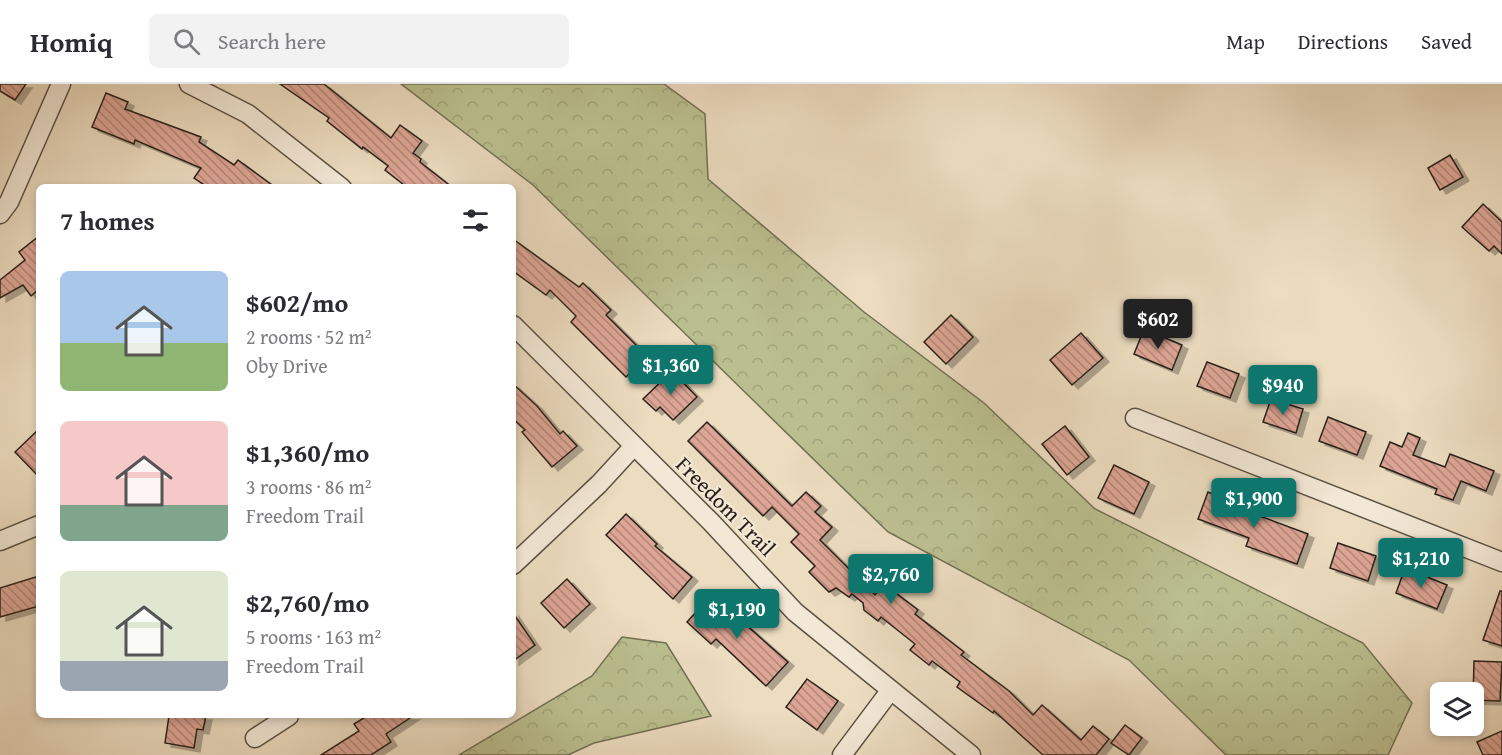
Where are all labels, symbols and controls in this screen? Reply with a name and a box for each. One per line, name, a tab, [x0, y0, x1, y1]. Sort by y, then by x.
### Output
search box	[149, 14, 569, 68]
text: Homiq	[30, 21, 113, 62]
icon: search	[170, 25, 203, 58]
text: Search here	[218, 25, 326, 57]
text: Map	[1226, 26, 1265, 57]
text: Directions	[1298, 26, 1388, 57]
text: Saved	[1421, 26, 1472, 57]
text: 7 homes	[60, 201, 155, 240]
icon: filters	[459, 204, 492, 237]
text: $602/mo	[246, 283, 348, 322]
icon: home	[108, 295, 180, 367]
pin: $602	[1122, 299, 1194, 350]
text: $602	[1137, 304, 1179, 333]
text: 2 rooms · 52 m²	[246, 322, 372, 351]
pin: $1,360	[622, 345, 720, 396]
text: $1,360	[642, 350, 700, 379]
text: Oby Drive	[246, 351, 328, 380]
pin: $940	[1247, 365, 1319, 416]
text: $940	[1262, 370, 1304, 399]
text: $1,360/mo	[246, 433, 369, 472]
icon: home	[108, 445, 180, 517]
street label: Freedom Trail	[669, 449, 783, 563]
text: 3 rooms · 86 m²	[246, 472, 372, 501]
pin: $1,900	[1205, 478, 1303, 529]
text: $1,900	[1225, 483, 1283, 512]
text: Freedom Trail	[246, 501, 364, 530]
pin: $1,210	[1372, 538, 1470, 589]
text: $1,210	[1392, 543, 1450, 572]
pin: $2,760	[842, 554, 940, 605]
text: $2,760	[862, 559, 920, 588]
text: $2,760/mo	[246, 583, 369, 622]
pin: $1,190	[688, 589, 786, 640]
text: $1,190	[708, 594, 766, 623]
icon: home	[108, 595, 180, 667]
text: 5 rooms · 163 m²	[246, 622, 381, 651]
text: Freedom Trail	[246, 651, 364, 680]
map controls	[1430, 682, 1484, 736]
button: layers	[1430, 682, 1484, 736]

